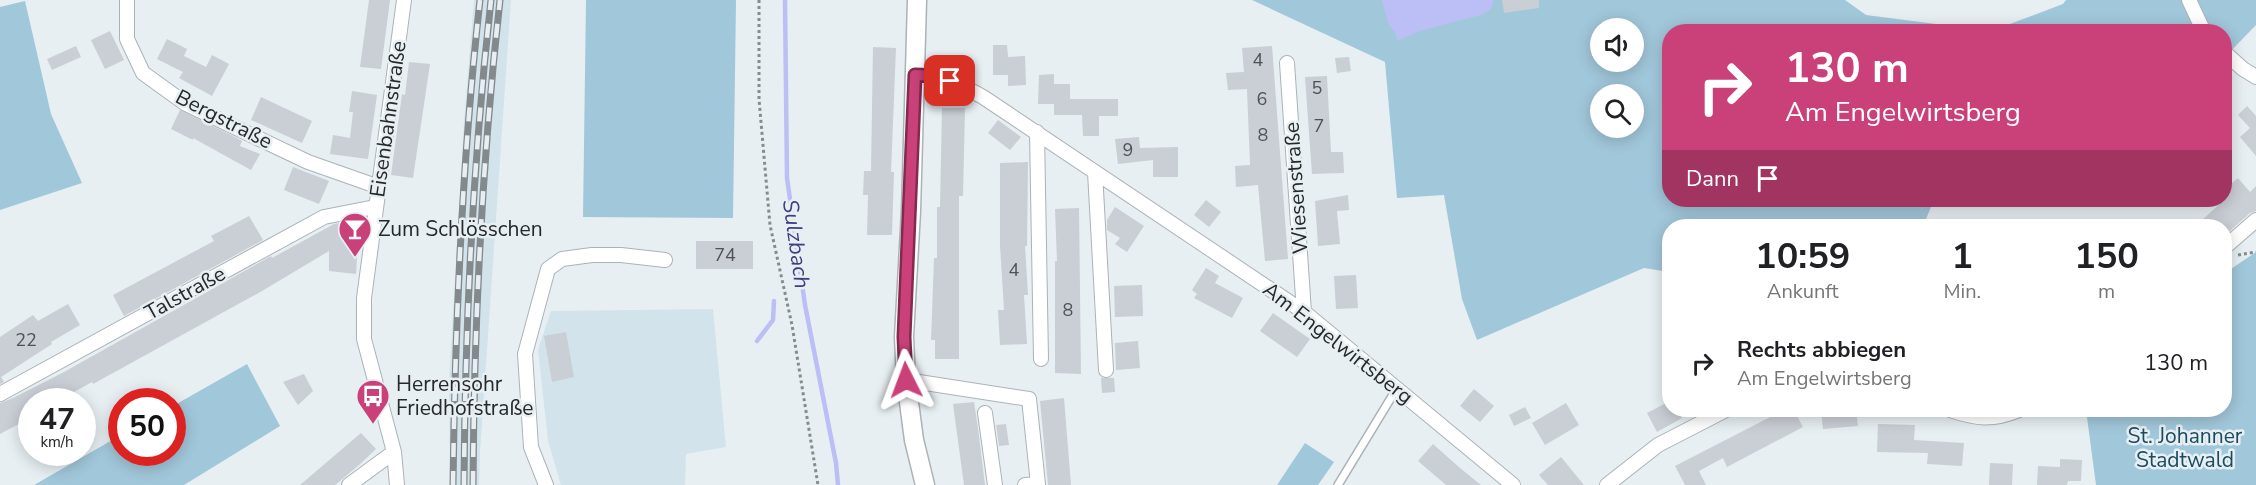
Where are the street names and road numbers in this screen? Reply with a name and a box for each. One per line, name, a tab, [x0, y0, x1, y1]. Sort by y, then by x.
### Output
street label: Eisenbahnstraße	[363, 39, 413, 199]
street label: Bergstraße	[171, 83, 277, 155]
street label: Wiesenstraße	[1277, 121, 1315, 255]
street label: Talstraße	[140, 259, 230, 327]
street label: Am Engelwirtsberg	[1257, 275, 1419, 411]

